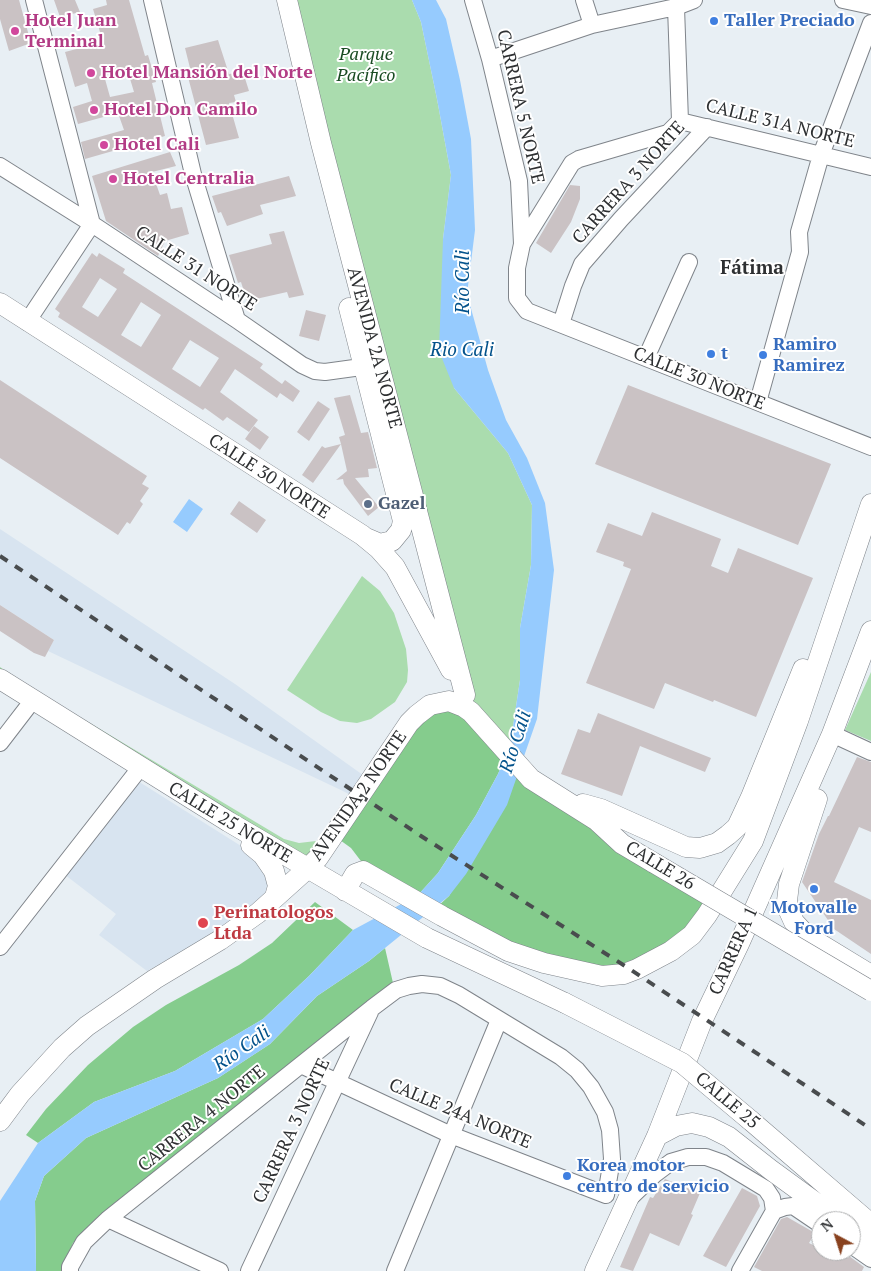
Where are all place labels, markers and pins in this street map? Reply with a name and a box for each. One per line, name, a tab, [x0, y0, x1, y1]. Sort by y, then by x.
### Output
place label: Hotel Juan Terminal	[25, 10, 116, 52]
place label: Taller Preciado	[724, 10, 855, 32]
marker: Taller Preciado	[708, 15, 720, 27]
marker: Hotel Juan Terminal	[9, 25, 21, 37]
place label: Hotel Mansión del Norte	[101, 62, 313, 84]
marker: Hotel Mansión del Norte	[85, 67, 97, 79]
place label: Hotel Don Camilo	[104, 99, 258, 121]
marker: Hotel Don Camilo	[88, 104, 100, 116]
place label: Hotel Cali	[114, 134, 200, 156]
marker: Hotel Cali	[98, 139, 110, 151]
place label: Hotel Centralia	[123, 168, 255, 190]
marker: Hotel Centralia	[107, 173, 119, 185]
place label: Ramiro Ramirez	[773, 334, 845, 376]
place label: t	[721, 343, 728, 365]
marker: t	[705, 348, 717, 360]
marker: Ramiro Ramirez	[757, 349, 769, 361]
place label: Gazel	[378, 493, 425, 515]
marker: Gazel	[362, 498, 374, 510]
marker: Motovalle Ford	[808, 883, 820, 895]
place label: Motovalle Ford	[771, 897, 857, 940]
place label: Perinatologos Ltda	[214, 902, 334, 944]
marker: Perinatologos Ltda	[196, 916, 210, 930]
place label: Korea motor centro de servicio	[577, 1155, 729, 1198]
marker: Korea motor centro de servicio	[561, 1170, 573, 1182]

